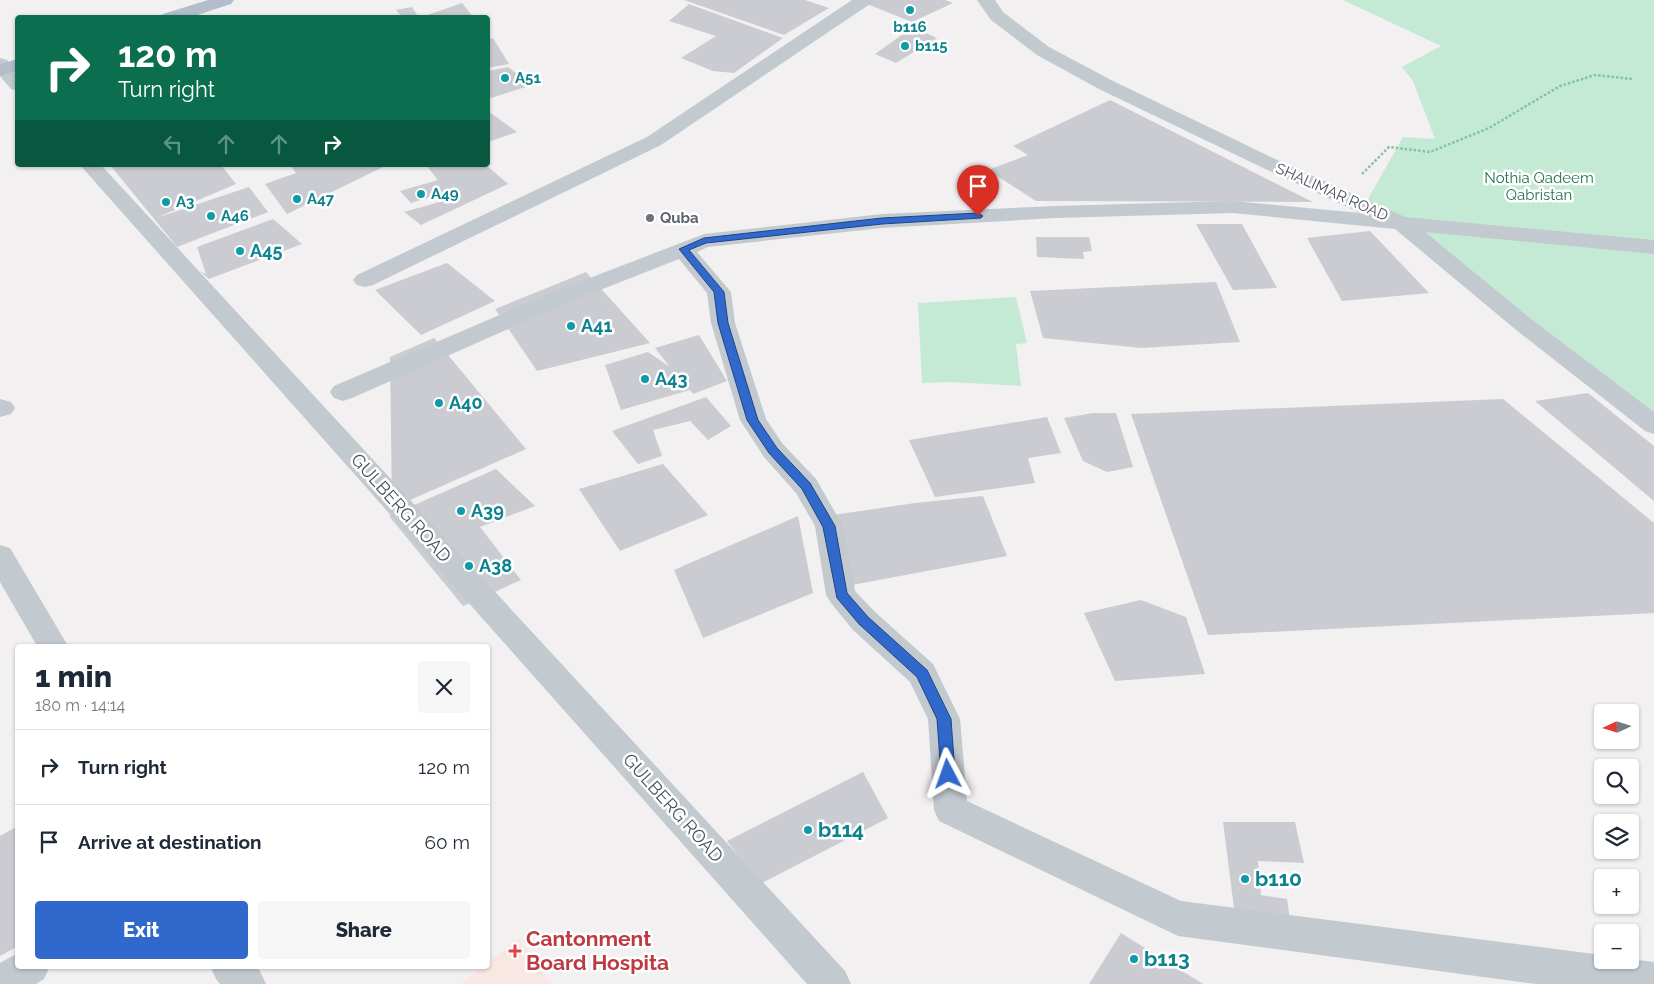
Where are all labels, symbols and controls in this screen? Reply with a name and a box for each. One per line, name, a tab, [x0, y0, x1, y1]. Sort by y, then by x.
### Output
marker: b116	[904, 4, 916, 16]
place label: b116	[893, 18, 927, 36]
text: 120 m	[118, 34, 218, 75]
icon: right	[35, 35, 100, 100]
place label: b115	[915, 37, 948, 55]
marker: b115	[899, 40, 911, 52]
place label: A51	[515, 69, 541, 87]
marker: A51	[499, 72, 511, 84]
text: Turn right	[118, 76, 215, 102]
icon: left	[159, 130, 187, 158]
icon: ahead	[212, 130, 240, 158]
icon: ahead	[265, 130, 293, 158]
icon: right	[318, 130, 346, 158]
street label: SHALIMAR ROAD	[1273, 159, 1391, 225]
pin	[957, 165, 999, 216]
park label: Nothia Qadeem Qabristan	[1484, 169, 1594, 204]
icon: arrive	[964, 172, 992, 200]
place label: A49	[431, 185, 459, 203]
marker: A49	[415, 188, 427, 200]
place label: A47	[307, 190, 335, 208]
place label: A3	[176, 193, 194, 211]
marker: A47	[291, 193, 303, 205]
marker: A3	[160, 196, 172, 208]
place label: A46	[221, 207, 249, 225]
place label: Quba	[660, 209, 699, 227]
marker: A46	[205, 210, 217, 222]
marker: Quba	[644, 212, 656, 224]
place label: A45	[250, 240, 283, 261]
marker: A45	[234, 245, 246, 257]
place label: A41	[581, 315, 613, 336]
marker: A41	[565, 320, 577, 332]
place label: A43	[655, 368, 688, 389]
marker: A43	[639, 373, 651, 385]
place label: A40	[449, 392, 483, 413]
marker: A40	[433, 397, 445, 409]
street label: GULBERG ROAD	[347, 449, 456, 566]
place label: A39	[471, 500, 504, 521]
marker: A39	[455, 505, 467, 517]
place label: A38	[479, 555, 512, 576]
marker: A38	[463, 560, 475, 572]
text: 1 min	[35, 659, 112, 694]
button: close	[418, 661, 470, 713]
text: 180 m · 14:14	[35, 696, 125, 715]
north arrow	[1594, 704, 1639, 749]
map controls	[1594, 704, 1639, 969]
position arrow	[921, 747, 973, 799]
street label: GULBERG ROAD	[619, 749, 728, 866]
icon: right	[35, 753, 63, 781]
text: Turn right	[78, 756, 167, 778]
text: 120 m	[418, 756, 470, 778]
button: search	[1594, 759, 1639, 804]
button: layers	[1594, 814, 1639, 859]
place label: b114	[818, 817, 864, 842]
marker: b114	[802, 824, 814, 836]
icon: arrive	[35, 828, 63, 856]
text: Arrive at destination	[78, 831, 262, 853]
text: 60 m	[425, 831, 470, 853]
place label: b110	[1255, 866, 1302, 891]
button: +	[1594, 869, 1639, 914]
marker: b110	[1239, 873, 1251, 885]
button: Exit	[35, 901, 248, 959]
button: Share	[258, 901, 470, 959]
button: −	[1594, 924, 1639, 969]
place label: Cantonment Board Hospita	[526, 926, 669, 975]
marker: Cantonment Board Hospita	[508, 944, 522, 958]
place label: b113	[1144, 946, 1190, 971]
marker: b113	[1128, 953, 1140, 965]

